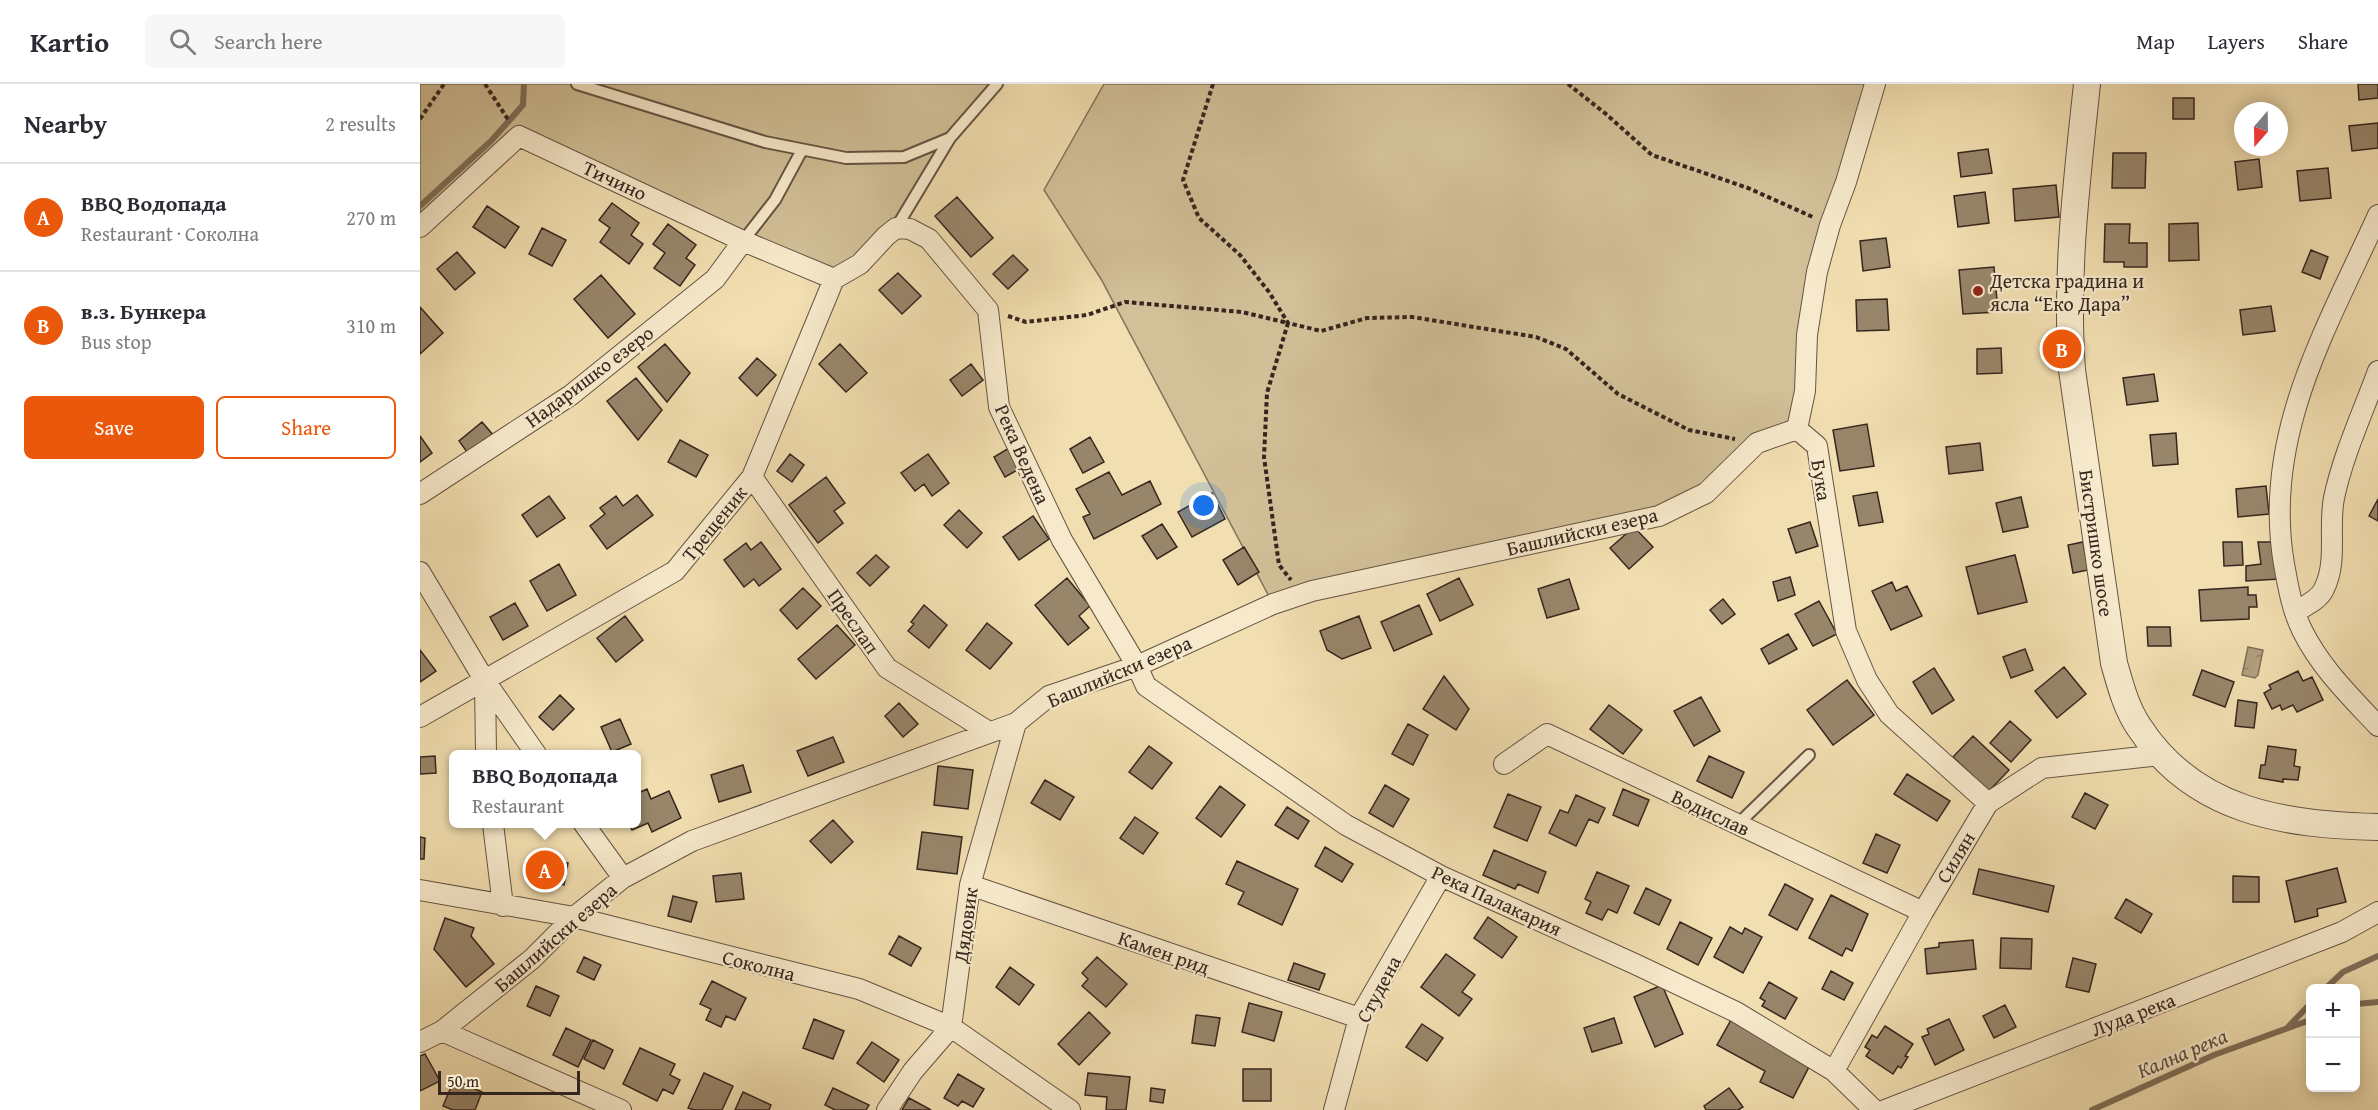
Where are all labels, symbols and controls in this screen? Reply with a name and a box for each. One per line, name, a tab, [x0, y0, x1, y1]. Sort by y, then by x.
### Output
search box	[145, 14, 565, 68]
text: Kartio	[30, 21, 109, 62]
icon: search	[166, 25, 199, 58]
text: Search here	[214, 25, 323, 57]
text: Map	[2136, 26, 2175, 57]
text: Layers	[2208, 26, 2265, 57]
text: Share	[2298, 26, 2348, 57]
north arrow	[2234, 102, 2288, 156]
text: Nearby	[24, 104, 107, 143]
text: 2 results	[325, 109, 396, 138]
street label: Тичино	[578, 153, 652, 207]
text: BBQ Водопада	[81, 187, 226, 219]
text: A	[37, 203, 50, 232]
text: 270 m	[346, 203, 396, 232]
text: Restaurant · Соколна	[81, 219, 259, 248]
place label: Детска градина и ясла “Еко Дара”	[1989, 266, 2144, 318]
marker: Детска градина и ясла “Еко Дара”	[1971, 284, 1985, 298]
text: в.з. Бункера	[81, 295, 206, 327]
text: B	[37, 311, 50, 340]
text: 310 m	[346, 311, 396, 340]
street label: Надаришко езеро	[519, 318, 659, 434]
pin: B	[2042, 326, 2082, 372]
text: Bus stop	[81, 327, 152, 356]
button: Save	[24, 396, 204, 459]
button: Share	[216, 396, 396, 459]
street label: Река Ведена	[988, 399, 1058, 509]
street label: Бука	[1804, 457, 1840, 503]
street label: Бистришко шосе	[2072, 468, 2122, 618]
street label: Трещеник	[674, 478, 754, 567]
your location	[1189, 491, 1218, 520]
street label: Башлийски езера	[1504, 499, 1661, 562]
street label: Преслап	[821, 582, 887, 660]
street label: Башлийски езера	[1042, 627, 1196, 714]
popup	[449, 750, 641, 828]
text: BBQ Водопада	[472, 759, 618, 791]
street label: Водислав	[1667, 781, 1755, 843]
text: Restaurant	[472, 791, 564, 820]
street label: Силян	[1928, 825, 1982, 888]
pin: A	[526, 848, 564, 892]
street label: Река Палакария	[1427, 857, 1567, 943]
street label: Башлийски езера	[487, 875, 623, 999]
street label: Дядовик	[945, 885, 985, 966]
street label: Камен рид	[1114, 923, 1214, 981]
street label: Соколна	[720, 942, 799, 988]
street label: Студена	[1348, 950, 1408, 1028]
map controls	[2306, 984, 2360, 1092]
button: +	[2306, 984, 2360, 1038]
street label: Луда река	[2087, 985, 2180, 1043]
water label: Кална река	[2132, 1020, 2232, 1086]
button: −	[2306, 1038, 2360, 1092]
scale bar	[438, 1068, 580, 1096]
text: 50 m	[447, 1069, 479, 1093]

